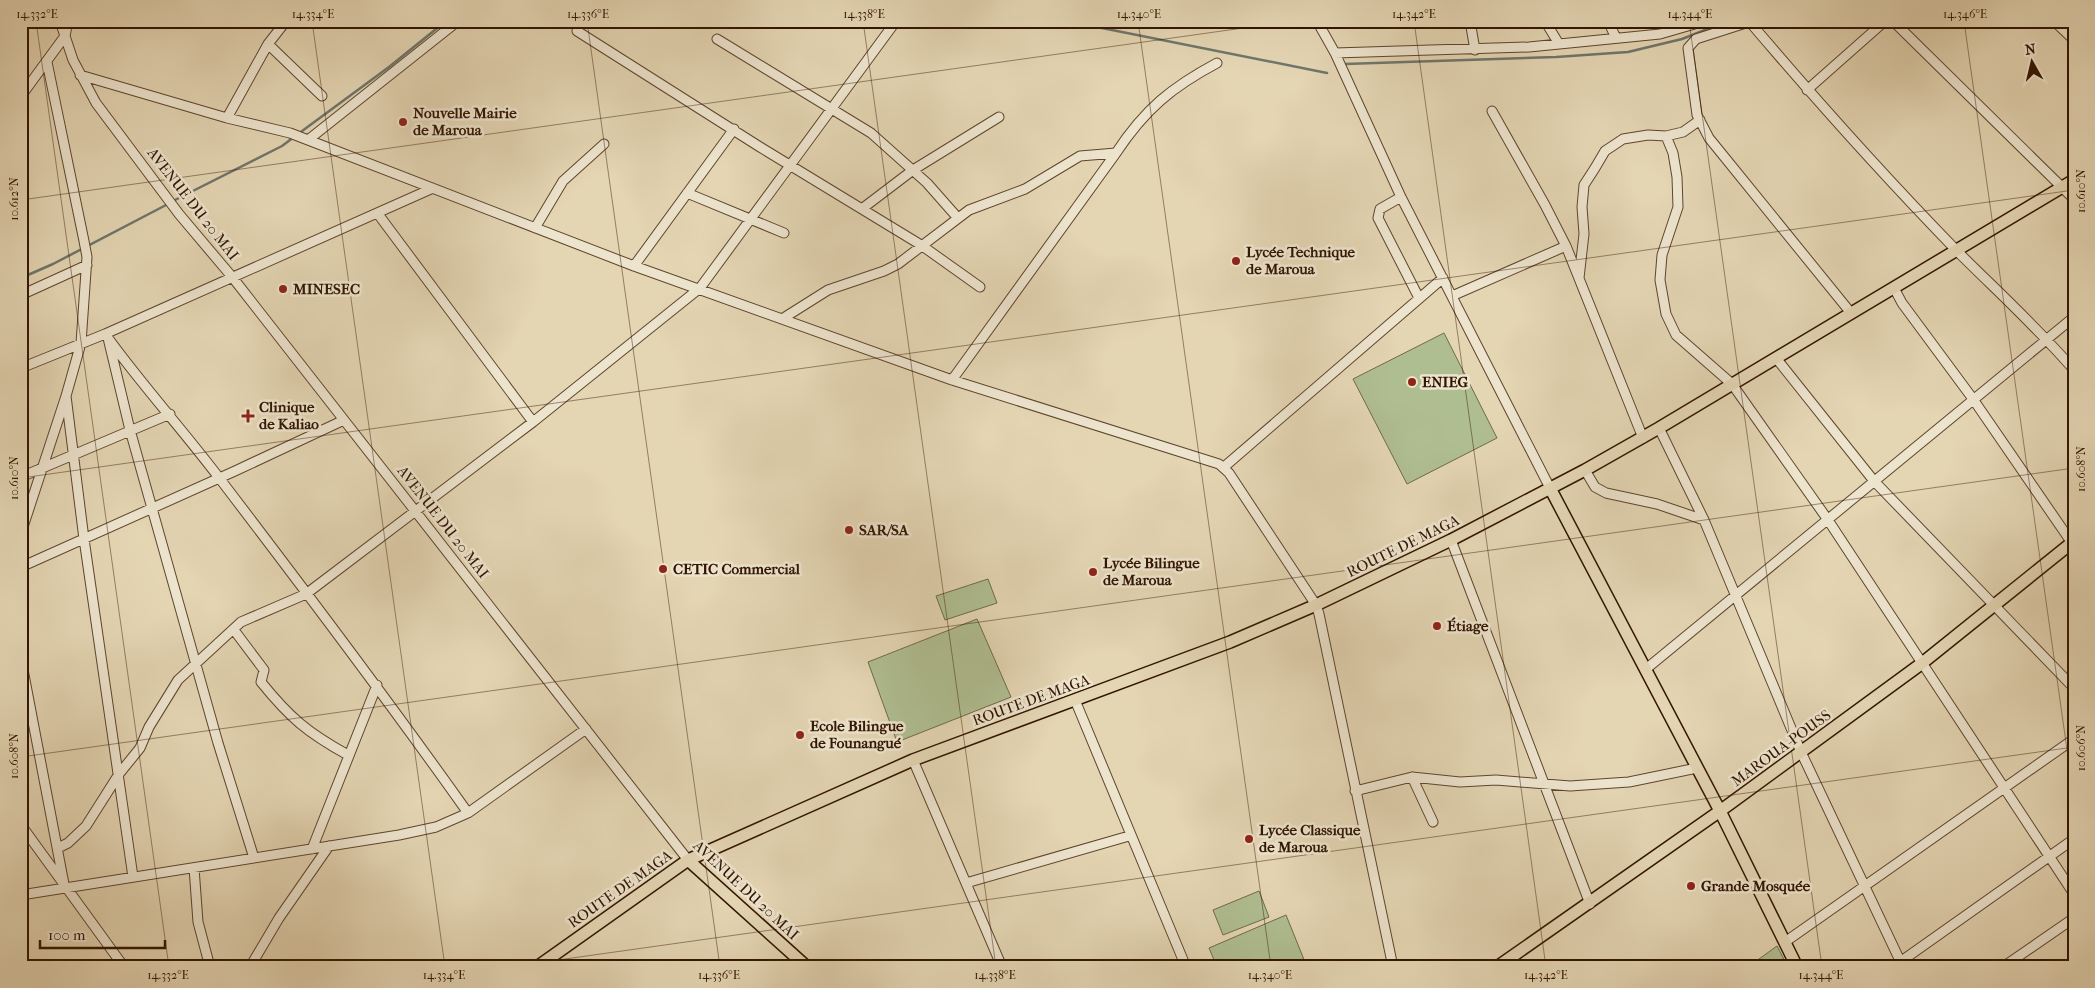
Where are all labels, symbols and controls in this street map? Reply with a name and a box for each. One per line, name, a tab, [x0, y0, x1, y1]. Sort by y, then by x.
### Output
text: 14.332°E	[16, 7, 58, 21]
text: 14.334°E	[292, 7, 334, 21]
text: 14.336°E	[567, 7, 609, 21]
text: 14.338°E	[843, 7, 885, 21]
text: 14.340°E	[1117, 7, 1161, 21]
text: 14.342°E	[1392, 7, 1436, 21]
text: 14.344°E	[1668, 7, 1712, 21]
text: 14.346°E	[1943, 7, 1987, 21]
north arrow	[2008, 38, 2058, 88]
text: N	[2024, 40, 2037, 59]
place label: Nouvelle Mairie de Maroua	[413, 104, 517, 139]
marker: Nouvelle Mairie de Maroua	[397, 116, 409, 128]
street label: AVENUE DU 20 MAI	[143, 143, 243, 264]
text: 10.610°N	[2074, 169, 2088, 213]
text: 10.612°N	[7, 177, 21, 221]
place label: Lycée Technique de Maroua	[1246, 243, 1356, 278]
marker: Lycée Technique de Maroua	[1230, 255, 1242, 267]
place label: MINESEC	[292, 280, 360, 298]
marker: MINESEC	[277, 283, 289, 295]
place label: ENIEG	[1422, 373, 1469, 391]
marker: ENIEG	[1406, 376, 1418, 388]
place label: Clinique de Kaliao	[259, 398, 319, 433]
marker: Clinique de Kaliao	[241, 409, 255, 423]
text: 10.608°N	[2074, 446, 2088, 492]
text: 10.610°N	[7, 456, 21, 500]
street label: AVENUE DU 20 MAI	[393, 461, 493, 582]
street label: ROUTE DE MAGA	[1344, 511, 1463, 581]
place label: SAR/SA	[859, 521, 910, 539]
marker: SAR/SA	[843, 524, 855, 536]
place label: Lycée Bilingue de Maroua	[1103, 554, 1200, 589]
place label: CETIC Commercial	[673, 560, 801, 578]
marker: CETIC Commercial	[657, 563, 669, 575]
marker: Lycée Bilingue de Maroua	[1087, 566, 1099, 578]
place label: Étiage	[1447, 617, 1489, 635]
marker: Étiage	[1431, 620, 1443, 632]
street label: ROUTE DE MAGA	[970, 670, 1092, 730]
street label: MAROUA-POUSS	[1728, 706, 1835, 790]
place label: Ecole Bilingue de Founangué	[810, 717, 904, 752]
text: 10.606°N	[2074, 725, 2088, 771]
marker: Ecole Bilingue de Founangué	[794, 729, 806, 741]
text: 10.608°N	[7, 733, 21, 779]
place label: Lycée Classique de Maroua	[1259, 821, 1361, 856]
marker: Lycée Classique de Maroua	[1243, 833, 1255, 845]
street label: AVENUE DU 20 MAI	[689, 836, 803, 944]
street label: ROUTE DE MAGA	[564, 846, 676, 932]
place label: Grande Mosquée	[1701, 877, 1811, 895]
marker: Grande Mosquée	[1685, 880, 1697, 892]
scale bar	[40, 918, 165, 950]
text: 100 m	[48, 926, 86, 944]
text: 14.332°E	[147, 968, 189, 982]
text: 14.334°E	[423, 968, 465, 982]
text: 14.336°E	[698, 968, 740, 982]
text: 14.338°E	[974, 968, 1016, 982]
text: 14.340°E	[1248, 968, 1292, 982]
text: 14.342°E	[1524, 968, 1568, 982]
text: 14.344°E	[1799, 968, 1843, 982]

